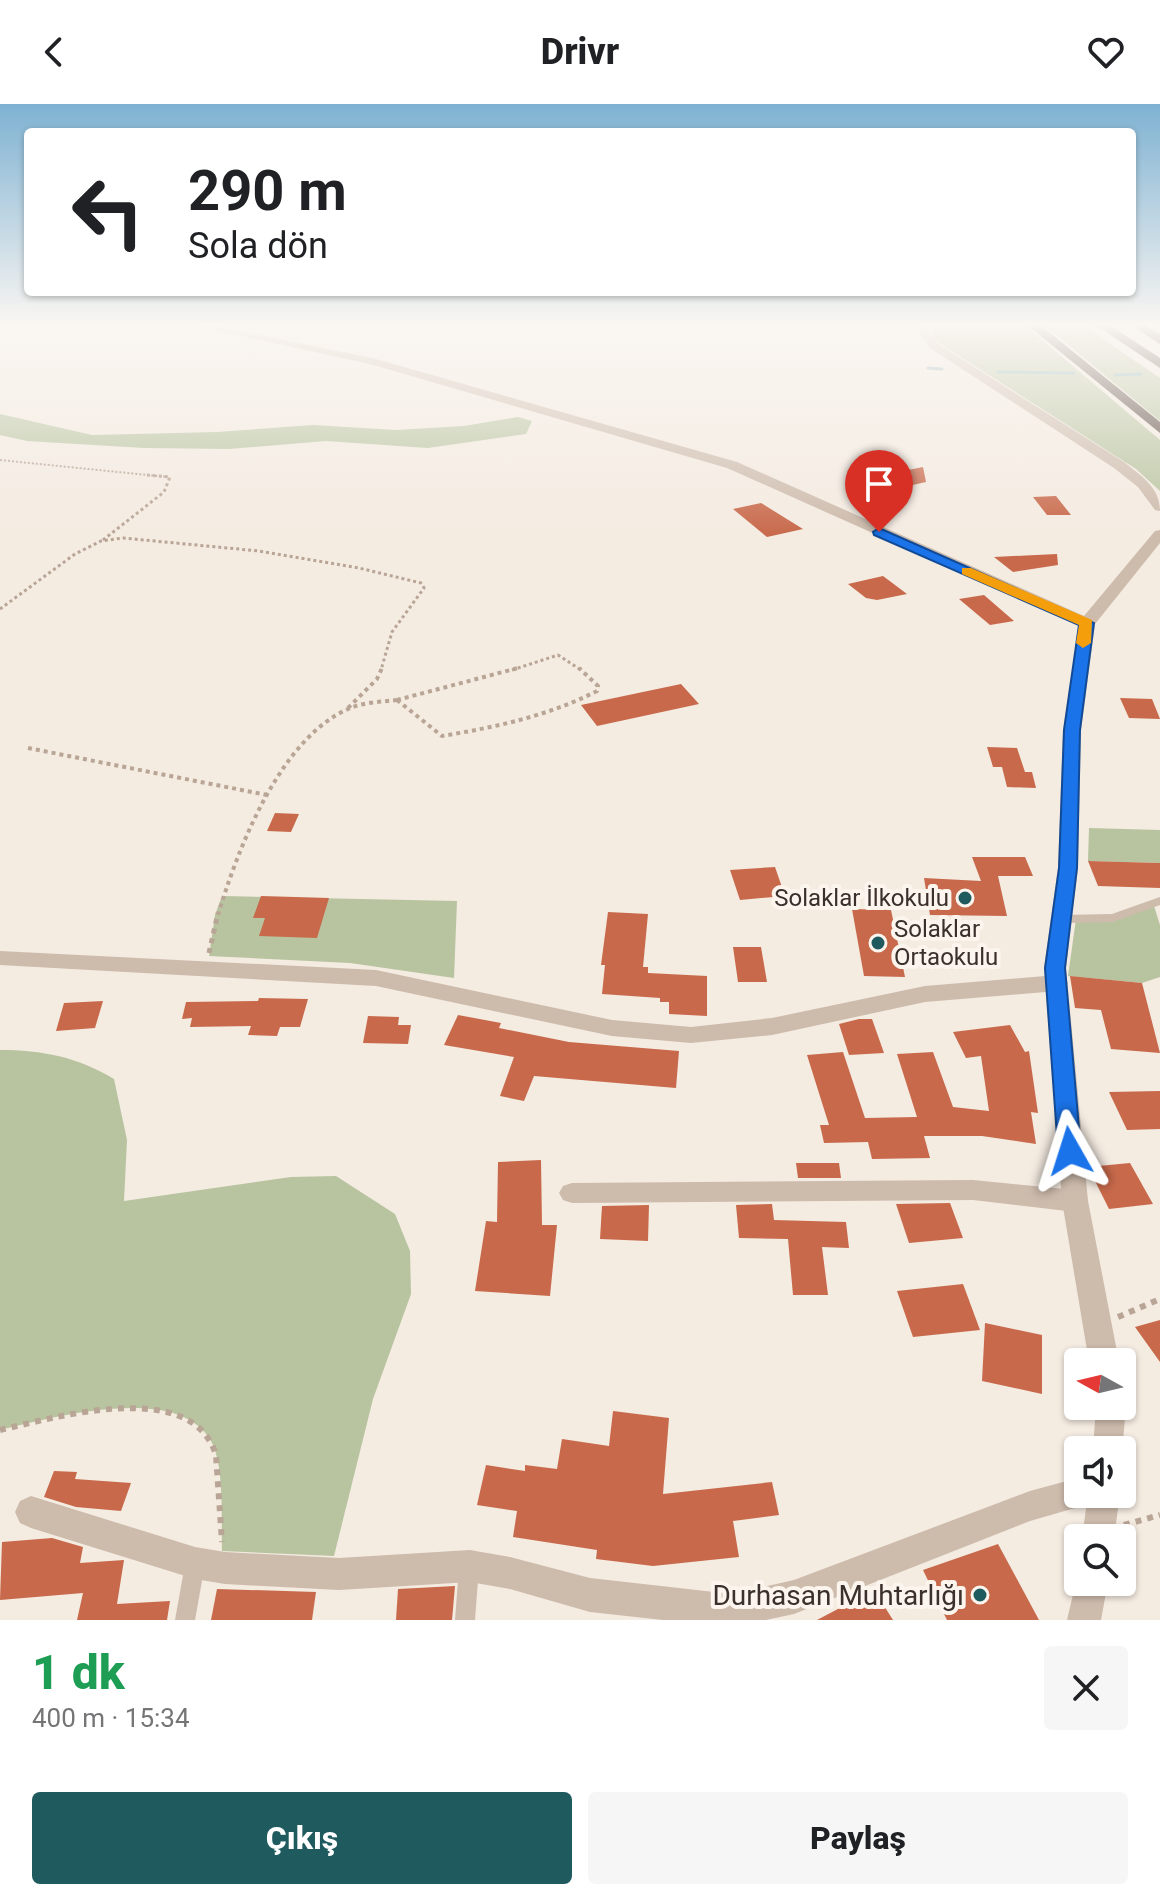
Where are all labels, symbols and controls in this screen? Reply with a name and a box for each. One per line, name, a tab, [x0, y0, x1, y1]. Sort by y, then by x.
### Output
icon: back	[32, 30, 76, 74]
icon: heart	[1084, 30, 1128, 74]
text: Drivr	[541, 31, 619, 73]
text: 290 m	[188, 158, 347, 224]
icon: left	[56, 160, 160, 264]
text: Sola dön	[188, 225, 328, 267]
pin	[845, 450, 913, 532]
icon: arrive	[857, 462, 901, 506]
place label: Solaklar İlkokulu	[774, 884, 949, 912]
marker: Solaklar İlkokulu	[956, 889, 974, 907]
place label: Solaklar Ortaokulu	[894, 915, 998, 971]
marker: Solaklar Ortaokulu	[869, 934, 887, 952]
position arrow	[1028, 1109, 1112, 1193]
north arrow	[1064, 1348, 1136, 1420]
map controls	[1064, 1348, 1136, 1596]
button: sound	[1064, 1436, 1136, 1508]
button: search	[1064, 1524, 1136, 1596]
place label: Durhasan Muhtarlığı	[712, 1579, 964, 1612]
marker: Durhasan Muhtarlığı	[971, 1586, 989, 1604]
text: 1 dk	[32, 1644, 125, 1701]
button: close	[1044, 1646, 1128, 1730]
text: 400 m · 15:34	[32, 1703, 190, 1733]
button: Çıkış	[32, 1792, 572, 1884]
button: Paylaş	[588, 1792, 1128, 1884]

